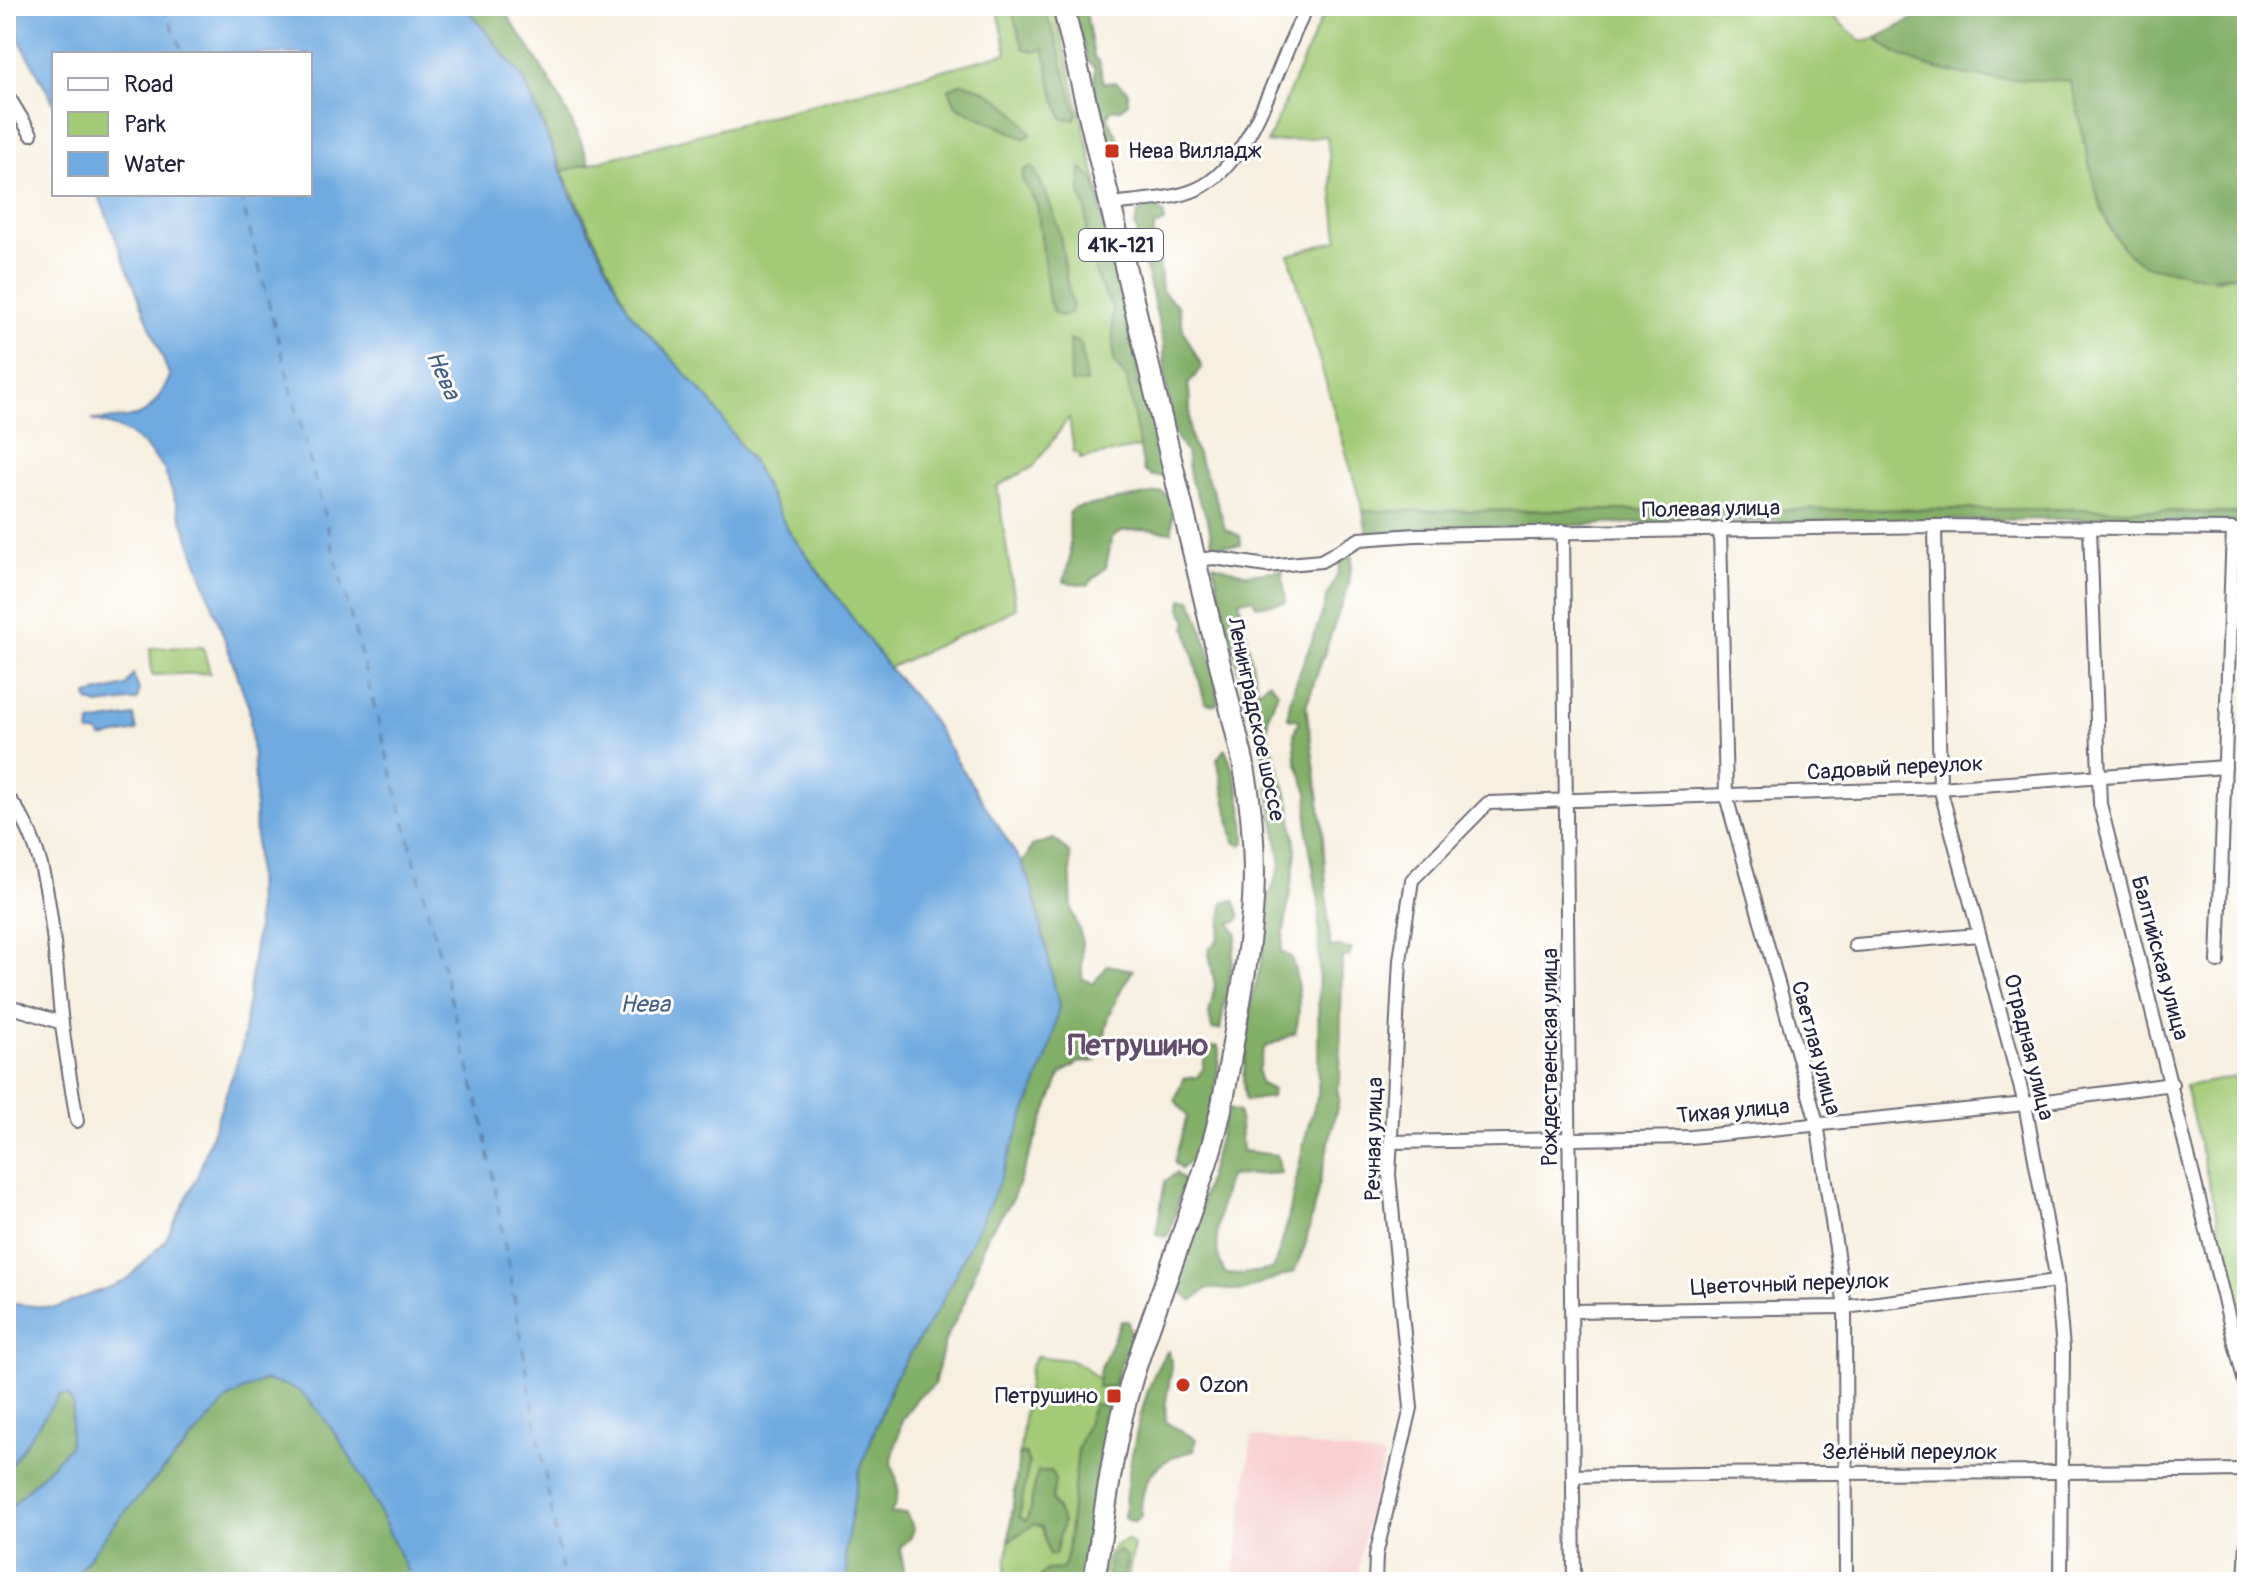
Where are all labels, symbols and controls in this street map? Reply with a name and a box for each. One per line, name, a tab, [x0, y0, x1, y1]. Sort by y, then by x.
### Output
legend	[52, 52, 312, 196]
text: Road	[124, 70, 174, 99]
text: Park	[124, 110, 166, 139]
place label: Нева Вилладж	[1128, 137, 1262, 165]
marker: Нева Вилладж	[1103, 142, 1121, 160]
text: Water	[124, 150, 185, 179]
road number: 41К-121	[1079, 229, 1163, 261]
water label: Нева	[420, 346, 467, 405]
street label: Полевая улица	[1642, 494, 1780, 524]
street label: Ленинградское шоссе	[1221, 614, 1291, 824]
street label: Садовый переулок	[1806, 749, 1984, 787]
street label: Балтийская улица	[2125, 873, 2195, 1043]
street label: Рождественская улица	[1536, 948, 1564, 1166]
street label: Отрадная улица	[1997, 971, 2061, 1123]
street label: Светлая улица	[1785, 978, 1847, 1118]
water label: Нева	[620, 990, 672, 1019]
district label: Петрушино	[1068, 1027, 1208, 1064]
street label: Речная улица	[1359, 1077, 1389, 1201]
street label: Тихая улица	[1675, 1092, 1791, 1130]
street label: Цветочный переулок	[1690, 1267, 1890, 1301]
place label: Ozon	[1199, 1371, 1248, 1399]
marker: Ozon	[1174, 1376, 1192, 1394]
place label: Петрушино	[995, 1382, 1098, 1410]
marker: Петрушино	[1105, 1387, 1123, 1405]
street label: Зелёный переулок	[1822, 1438, 1998, 1466]

